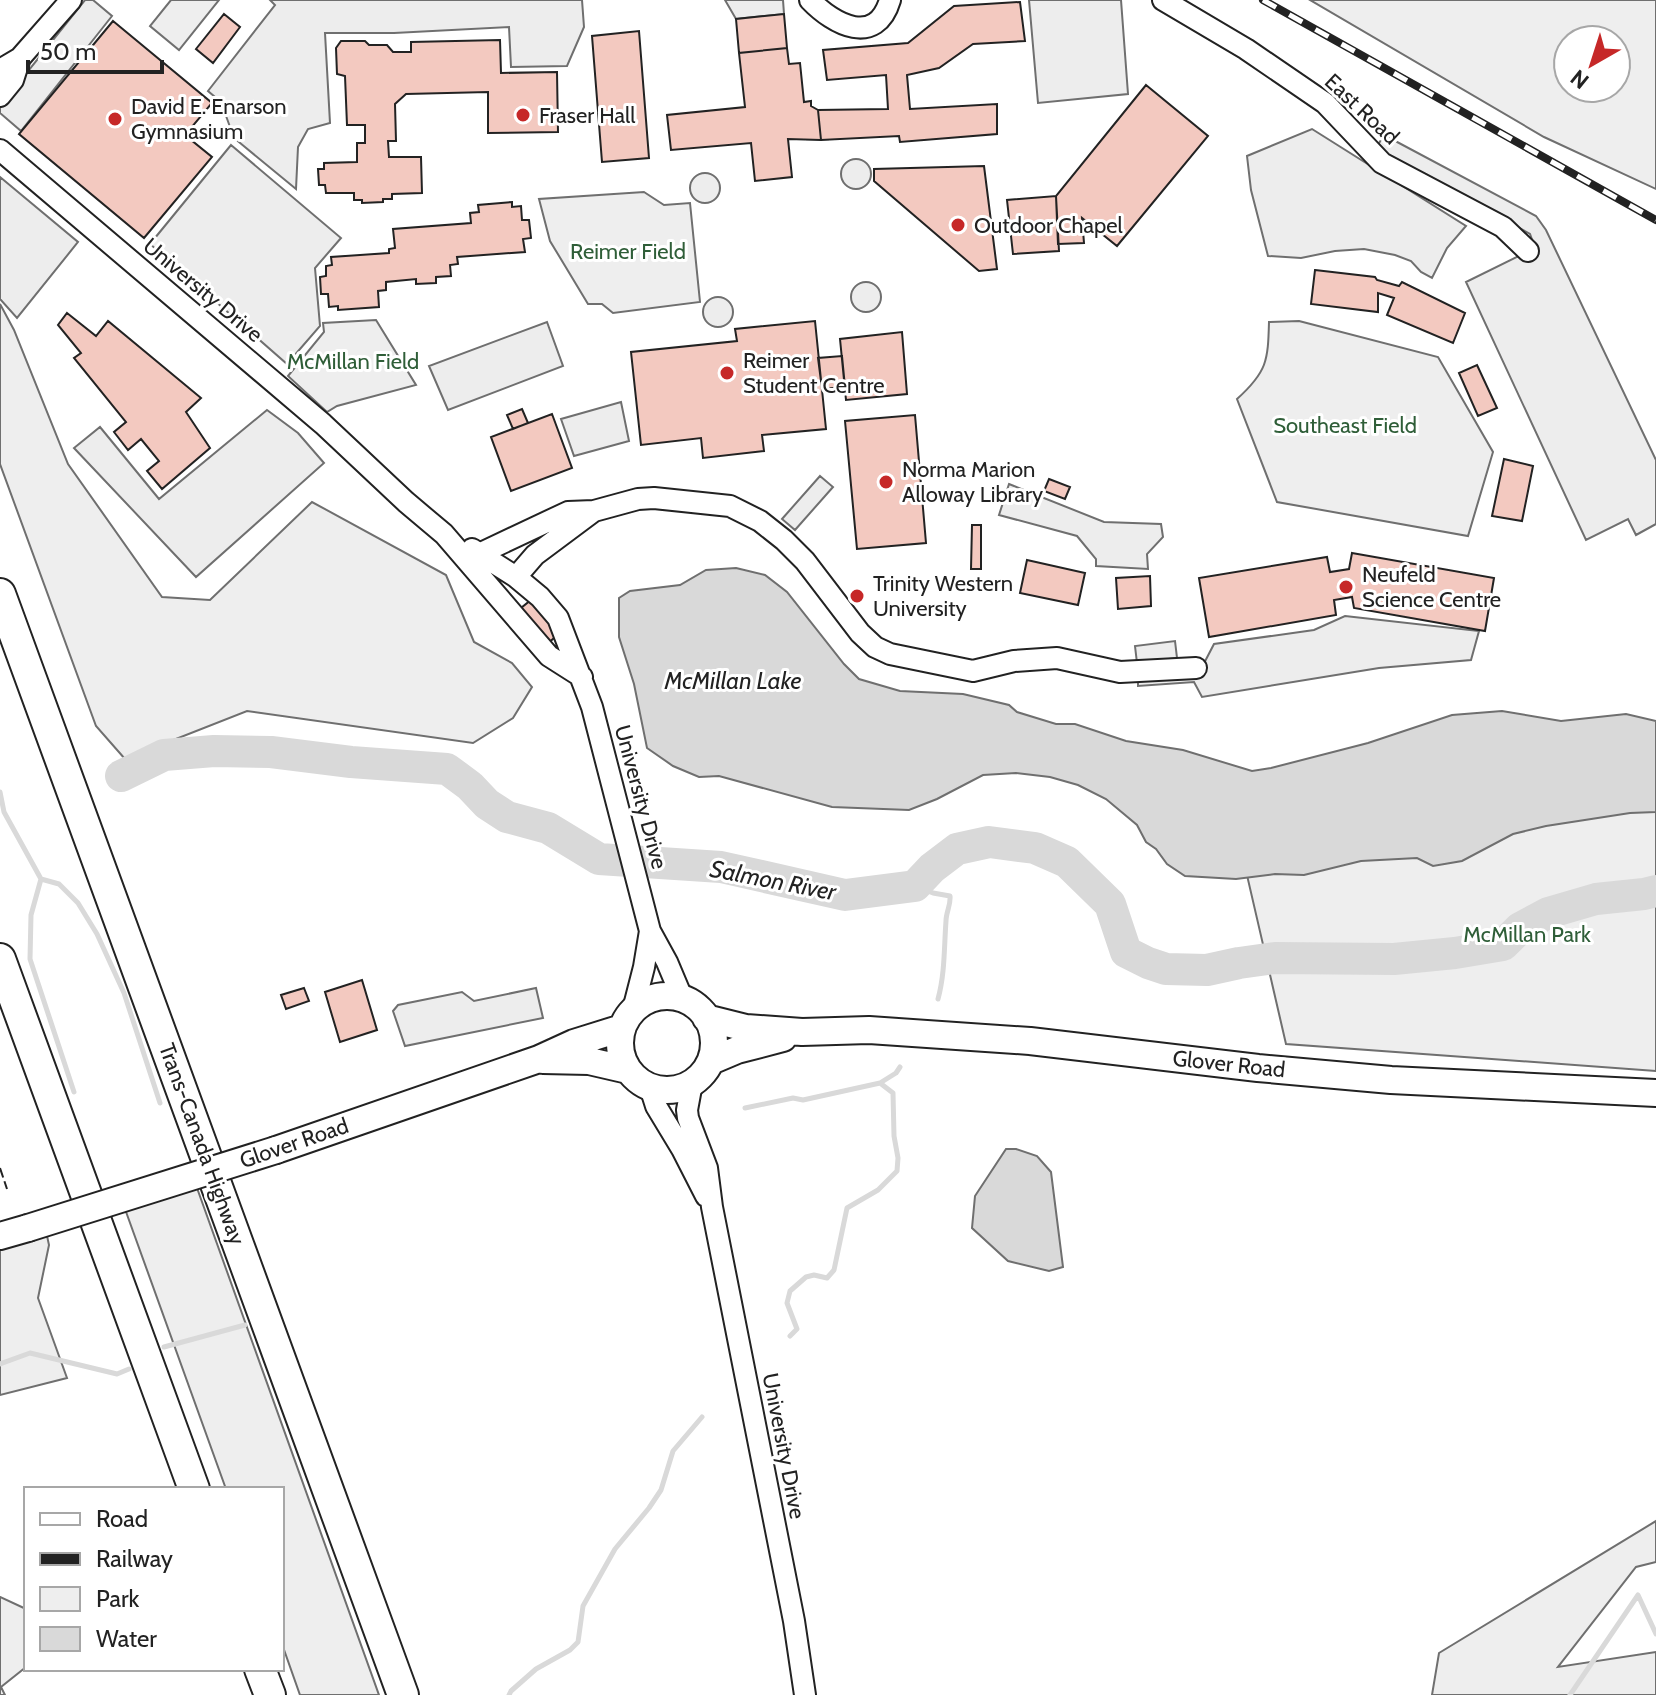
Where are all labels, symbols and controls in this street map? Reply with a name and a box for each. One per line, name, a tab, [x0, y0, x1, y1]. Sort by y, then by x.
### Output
scale bar	[28, 24, 162, 74]
north arrow	[1552, 24, 1632, 104]
text: 50 m	[40, 37, 96, 66]
text: N	[1565, 64, 1594, 95]
street label: East Road	[1319, 68, 1405, 150]
place label: David E. Enarson Gymnasium	[131, 93, 287, 145]
place label: Fraser Hall	[539, 102, 636, 129]
marker: Fraser Hall	[514, 106, 532, 124]
marker: David E. Enarson Gymnasium	[106, 110, 124, 128]
place label: Outdoor Chapel	[974, 212, 1124, 239]
marker: Outdoor Chapel	[949, 216, 967, 234]
street label: University Drive	[138, 232, 268, 348]
park label: Reimer Field	[570, 238, 686, 265]
place label: Reimer Student Centre	[743, 347, 884, 399]
park label: McMillan Field	[287, 348, 419, 375]
marker: Reimer Student Centre	[718, 364, 736, 382]
park label: Southeast Field	[1273, 412, 1417, 439]
place label: Norma Marion Alloway Library	[902, 456, 1043, 508]
marker: Norma Marion Alloway Library	[877, 473, 895, 491]
place label: Neufeld Science Centre	[1362, 561, 1501, 613]
place label: Trinity Western University	[873, 570, 1013, 622]
marker: Neufeld Science Centre	[1337, 578, 1355, 596]
marker: Trinity Western University	[848, 587, 866, 605]
water label: McMillan Lake	[663, 666, 802, 695]
street label: University Drive	[609, 722, 673, 872]
water label: Salmon River	[708, 854, 840, 907]
park label: McMillan Park	[1463, 921, 1591, 948]
street label: Trans-Canada Highway	[153, 1040, 251, 1248]
street label: Glover Road	[1171, 1045, 1287, 1083]
street label: Glover Road	[236, 1112, 352, 1174]
street label: University Drive	[757, 1371, 811, 1521]
legend	[24, 1487, 284, 1671]
text: Road	[96, 1504, 148, 1533]
text: Railway	[96, 1544, 173, 1573]
text: Park	[96, 1584, 139, 1613]
text: Water	[96, 1624, 157, 1653]

